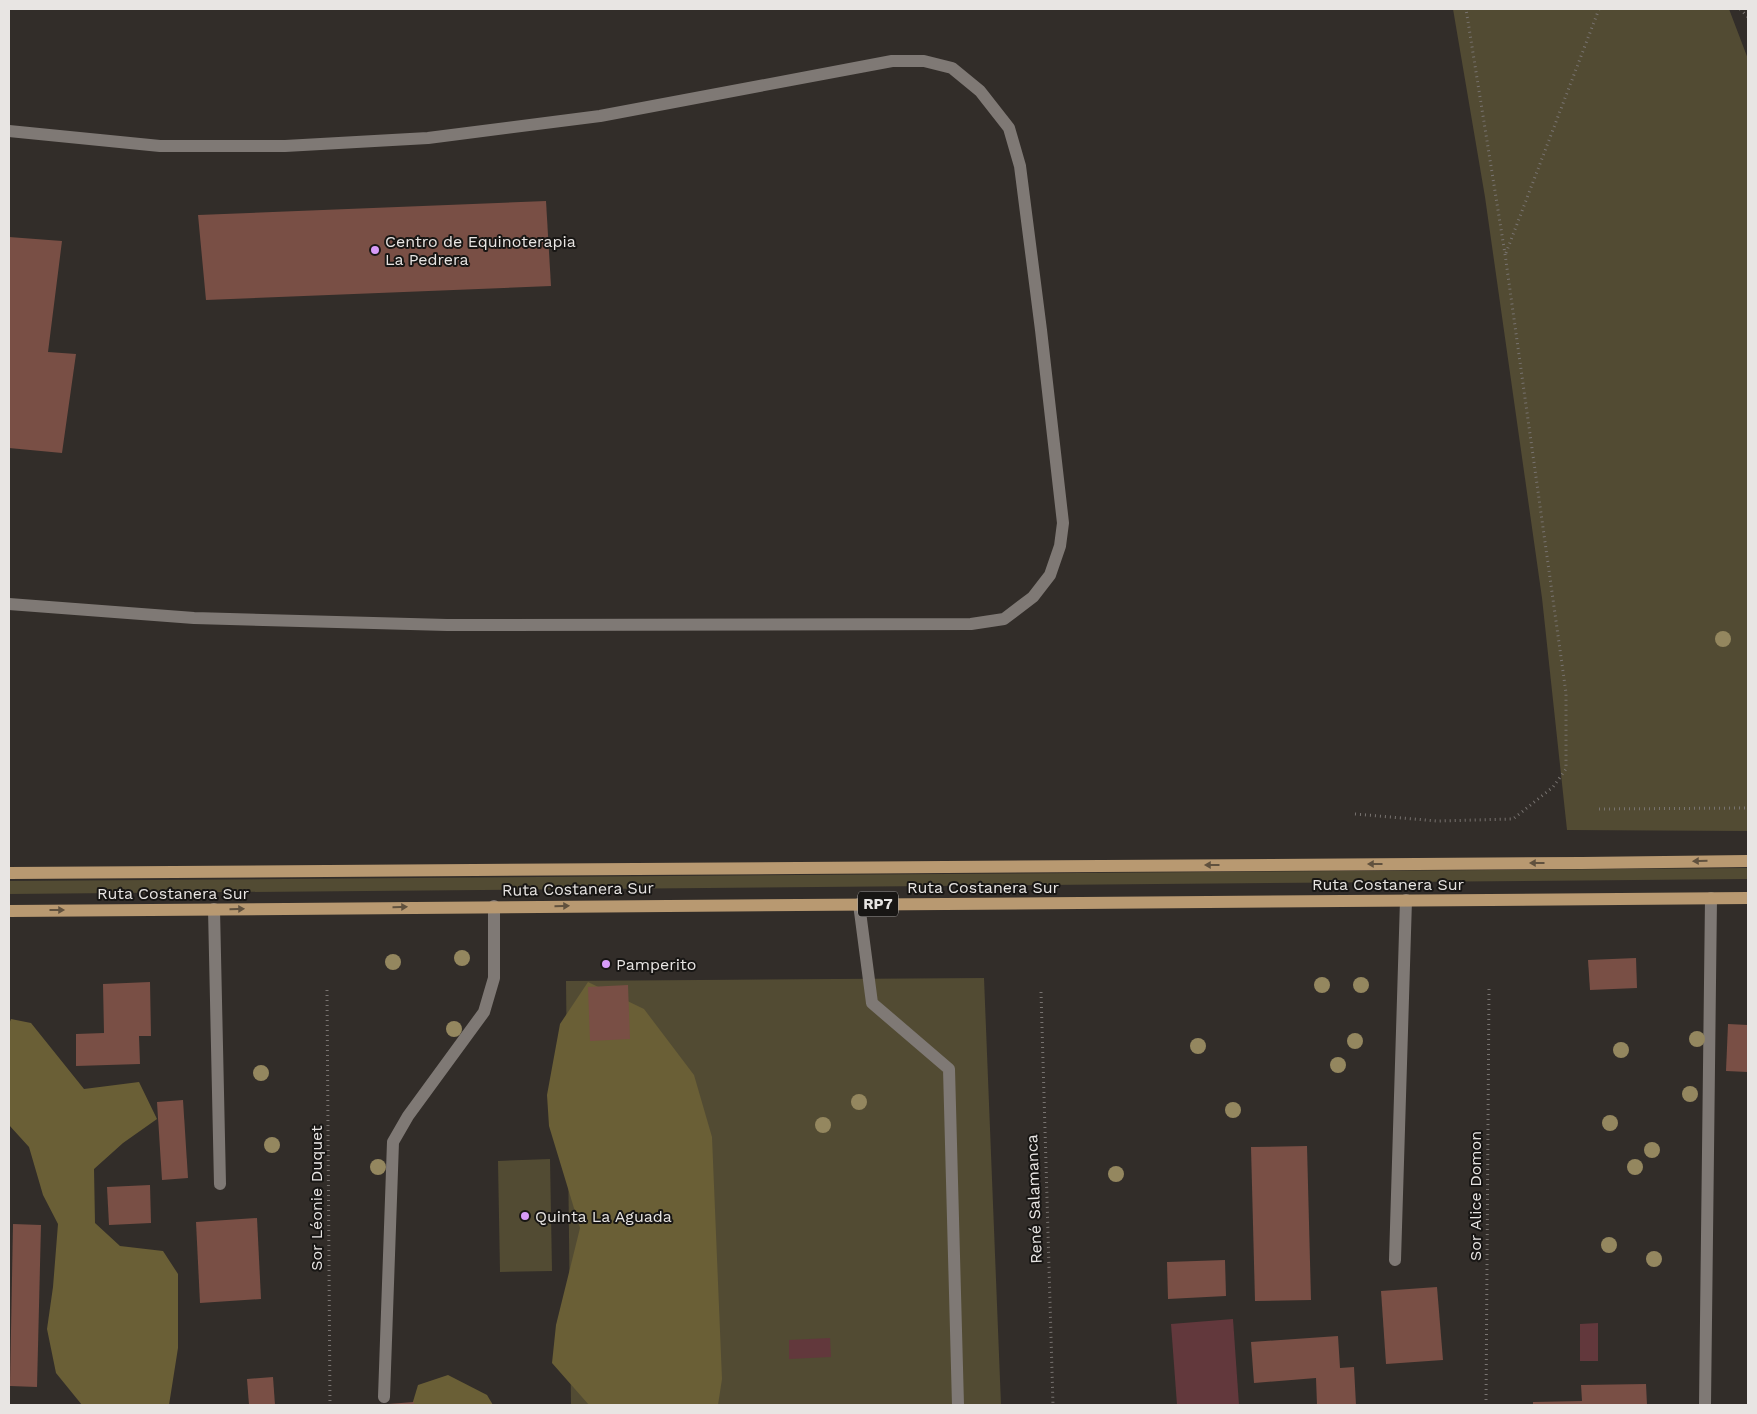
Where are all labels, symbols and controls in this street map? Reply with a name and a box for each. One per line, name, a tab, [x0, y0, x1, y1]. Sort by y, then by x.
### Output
place label: Centro de Equinoterapia La Pedrera	[385, 232, 576, 269]
marker: Centro de Equinoterapia La Pedrera	[369, 244, 381, 256]
one-way arrow	[1691, 857, 1707, 865]
one-way arrow	[1529, 859, 1545, 867]
one-way arrow	[1366, 860, 1382, 868]
one-way arrow	[1204, 861, 1220, 869]
street label: Ruta Costanera Sur	[1312, 875, 1465, 894]
street label: Ruta Costanera Sur	[502, 878, 655, 900]
street label: Ruta Costanera Sur	[907, 878, 1060, 897]
street label: Ruta Costanera Sur	[97, 884, 250, 903]
road number: RP7	[858, 892, 898, 916]
one-way arrow	[555, 902, 571, 910]
one-way arrow	[392, 903, 408, 911]
one-way arrow	[230, 905, 246, 913]
one-way arrow	[50, 906, 66, 914]
place label: Pamperito	[616, 955, 696, 974]
marker: Pamperito	[600, 958, 612, 970]
street label: Sor Léonie Duquet	[307, 1125, 326, 1271]
street label: Sor Alice Domon	[1466, 1131, 1485, 1261]
street label: René Salamanca	[1022, 1134, 1046, 1264]
place label: Quinta La Aguada	[535, 1207, 672, 1226]
marker: Quinta La Aguada	[519, 1210, 531, 1222]

